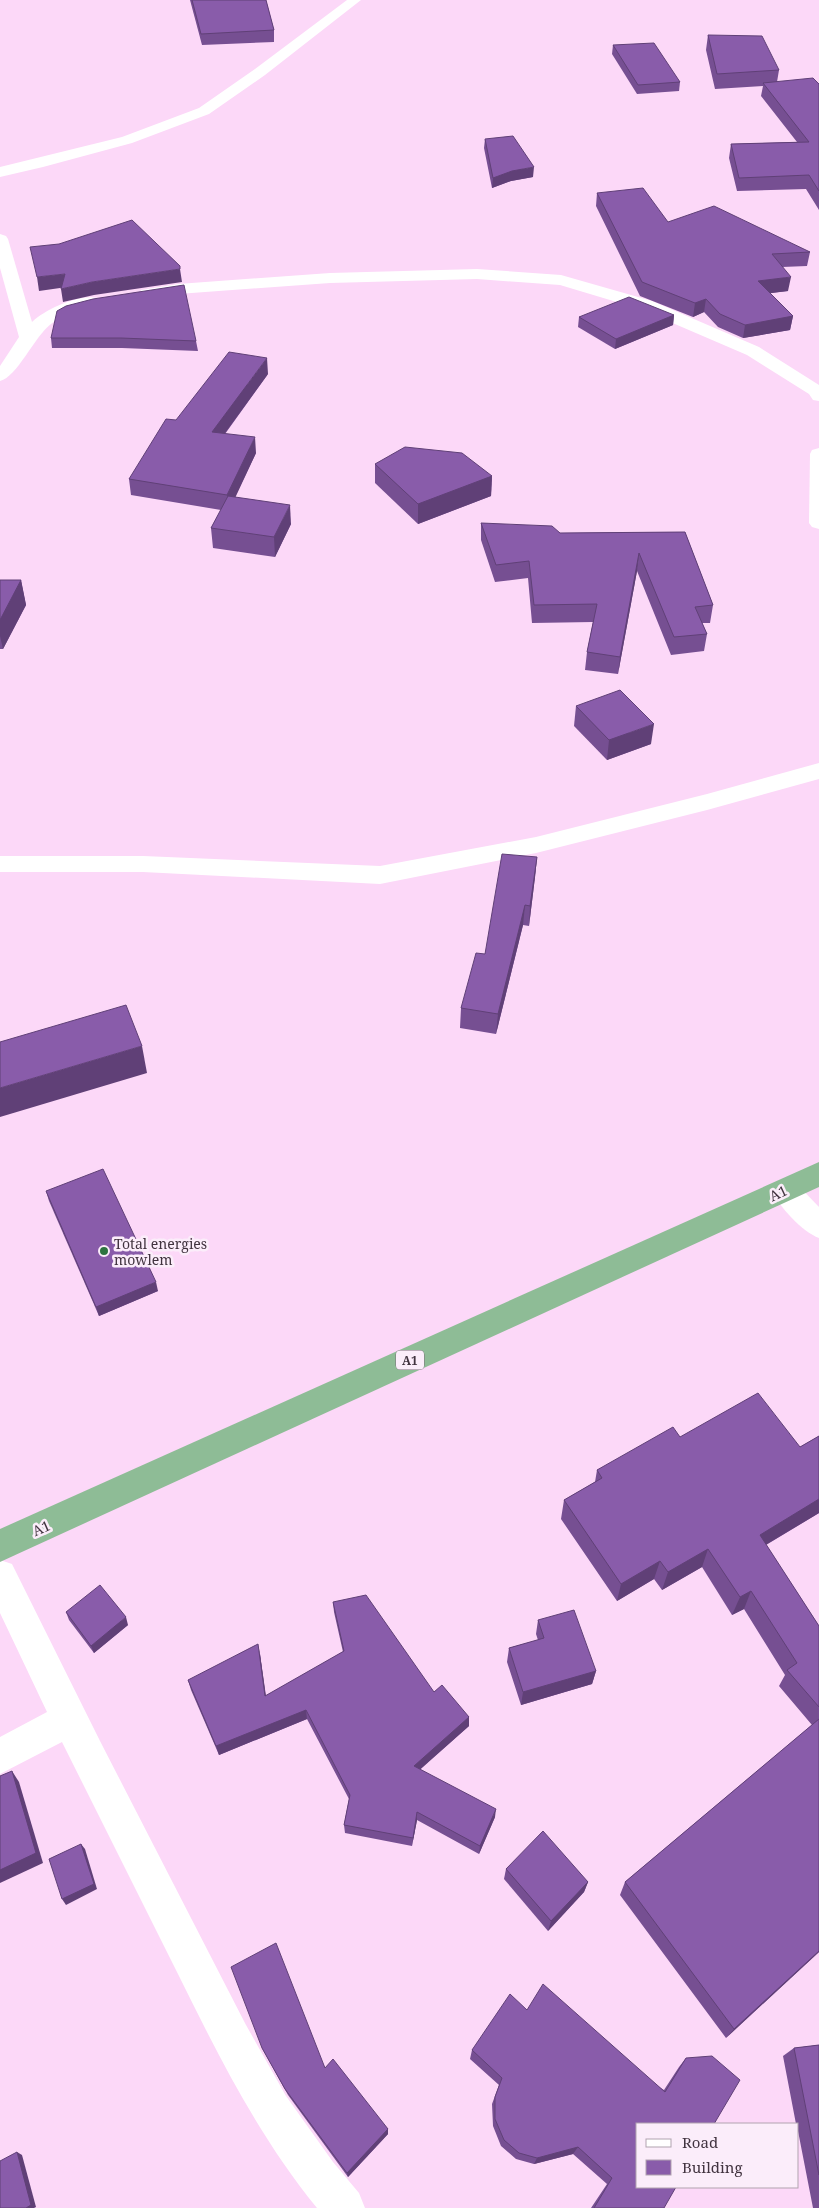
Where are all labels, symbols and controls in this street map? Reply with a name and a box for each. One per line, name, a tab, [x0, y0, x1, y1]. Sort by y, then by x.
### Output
street label: A1	[766, 1181, 790, 1205]
place label: Total energies mowlem	[114, 1234, 207, 1269]
marker: Total energies mowlem	[98, 1245, 110, 1257]
road number: A1	[396, 1350, 424, 1370]
street label: A1	[29, 1516, 53, 1540]
legend	[636, 2123, 799, 2188]
text: Road	[682, 2132, 718, 2152]
text: Building	[682, 2157, 743, 2177]

